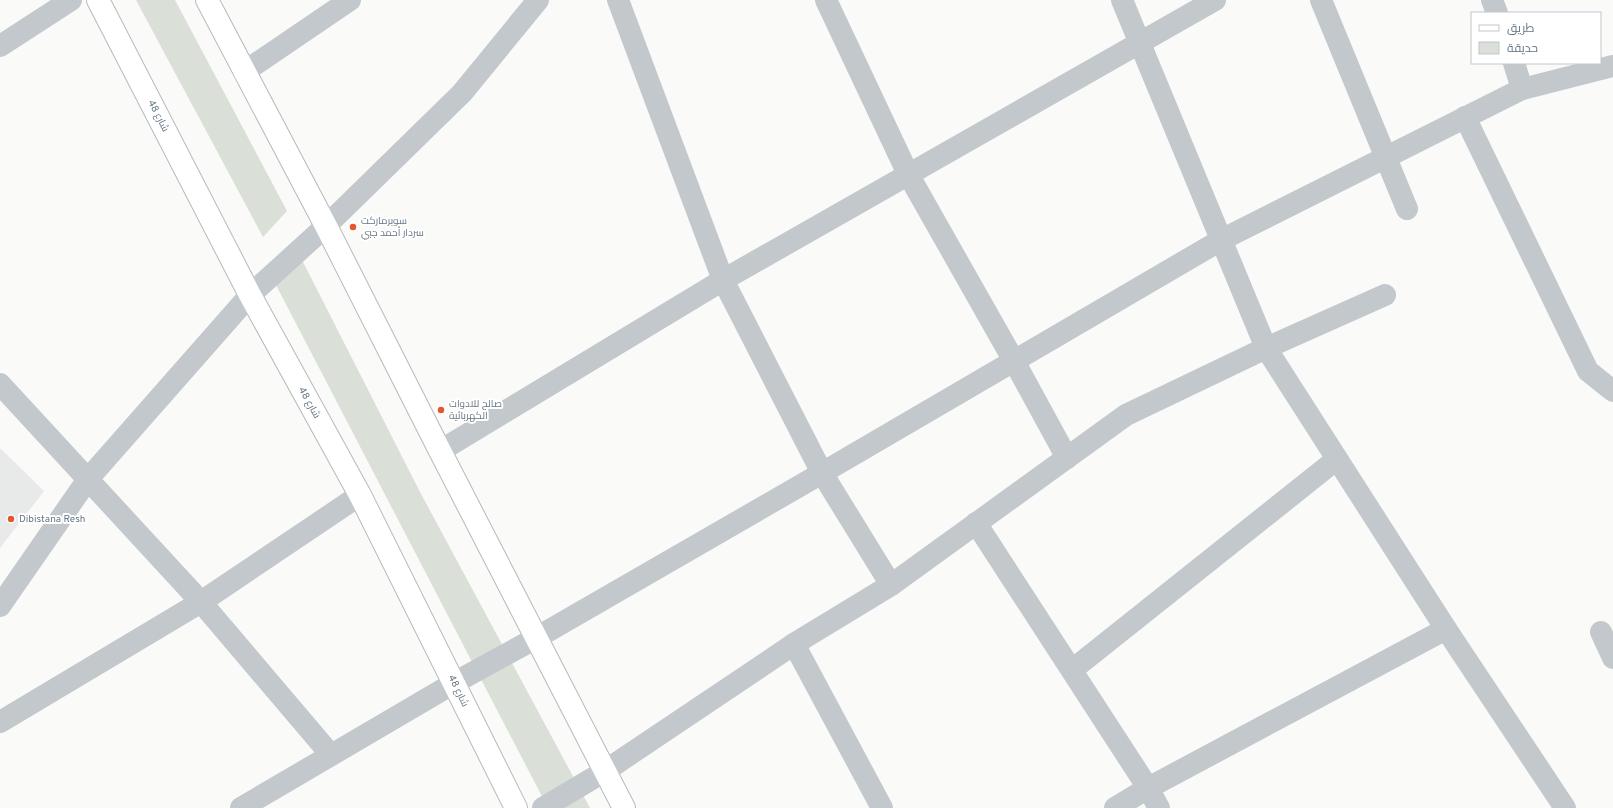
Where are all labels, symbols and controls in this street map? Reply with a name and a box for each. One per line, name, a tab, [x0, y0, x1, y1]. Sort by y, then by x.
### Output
legend	[1471, 12, 1601, 64]
text: طريق	[1507, 21, 1535, 37]
text: حديقة	[1507, 41, 1538, 57]
street label: 48 شارع	[144, 98, 172, 134]
place label: سوبرماركت سردار أحمد جبي	[361, 215, 424, 240]
marker: سوبرماركت سردار أحمد جبي	[348, 222, 358, 232]
street label: 48 شارع	[295, 385, 323, 421]
place label: صالح للادوات الكهربائية	[449, 398, 502, 423]
marker: صالح للادوات الكهربائية	[436, 405, 446, 415]
place label: Dibistana Resh	[19, 513, 85, 526]
marker: Dibistana Resh	[6, 514, 16, 524]
street label: 48 شارع	[445, 673, 471, 709]

